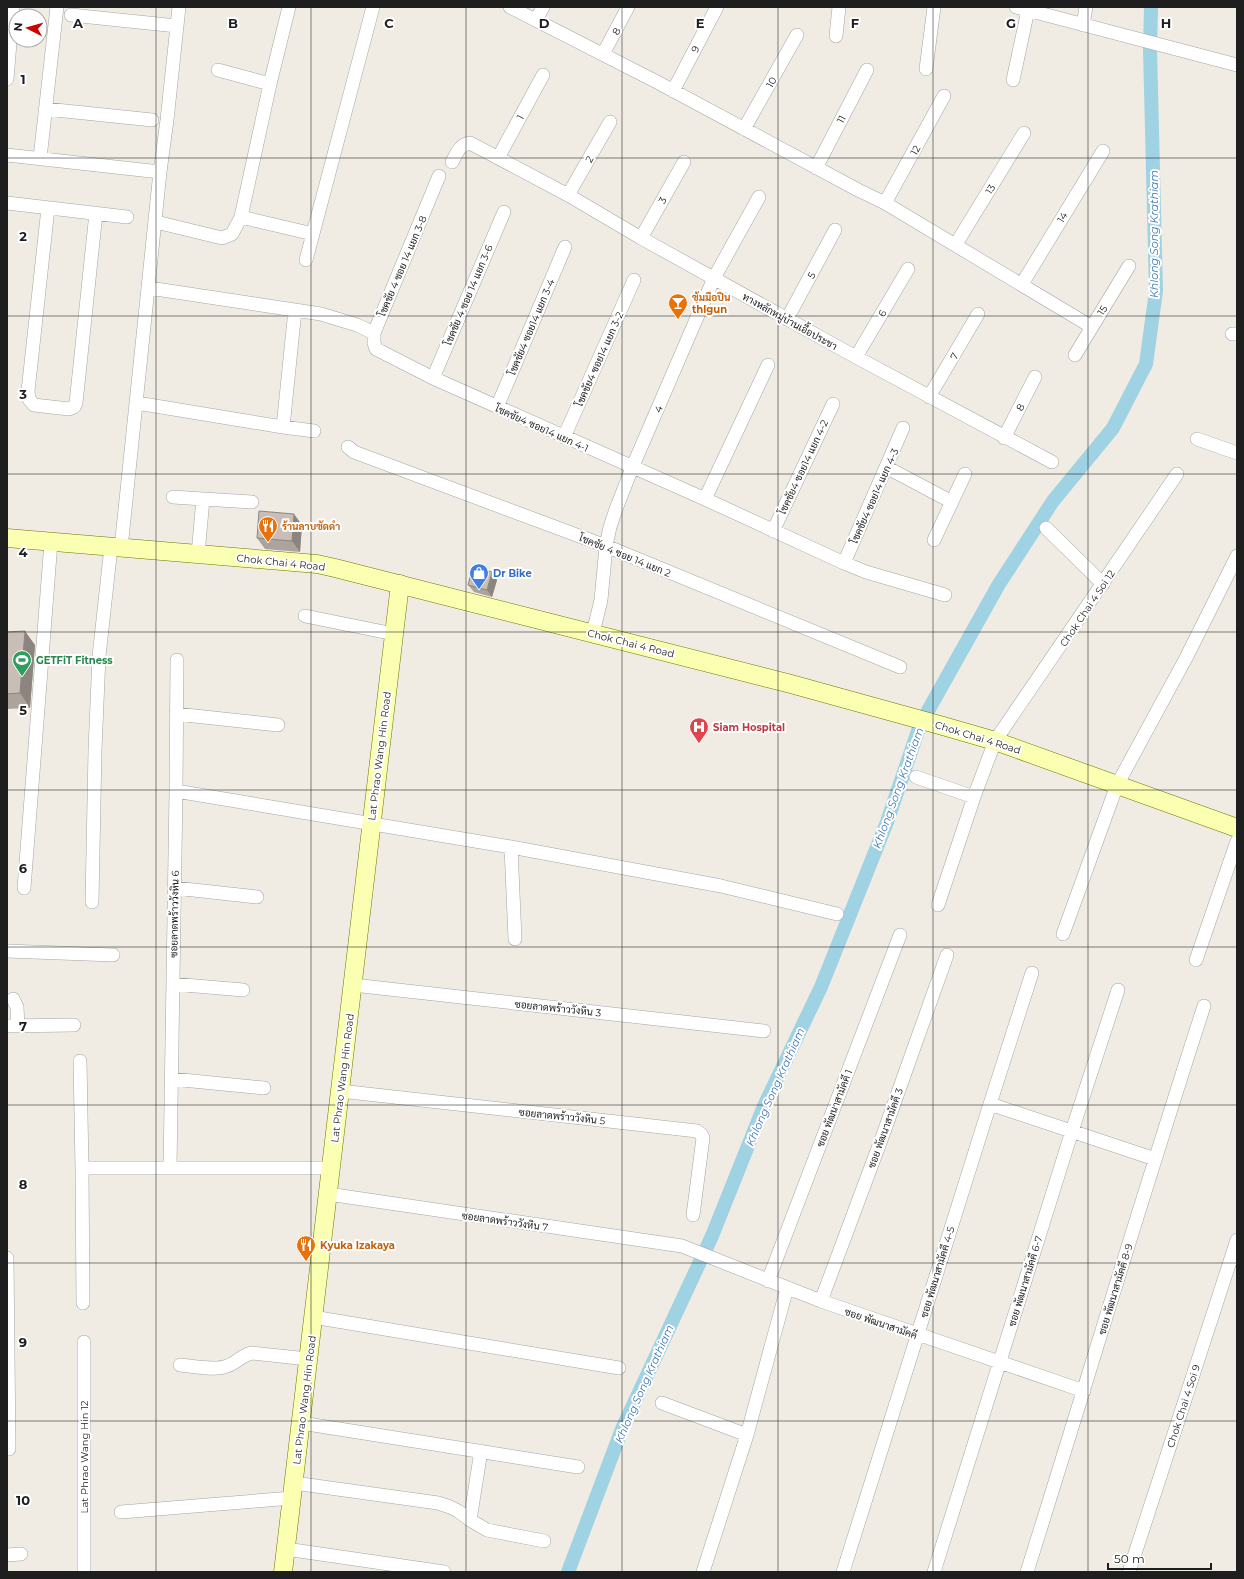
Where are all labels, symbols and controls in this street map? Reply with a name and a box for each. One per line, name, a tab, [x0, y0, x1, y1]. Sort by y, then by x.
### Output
north arrow	[8, 8, 48, 48]
text: A	[72, 15, 84, 31]
text: B	[228, 15, 238, 31]
text: C	[384, 15, 394, 31]
text: D	[539, 15, 550, 31]
text: E	[696, 15, 705, 31]
text: F	[851, 15, 859, 31]
text: G	[1006, 15, 1016, 31]
text: H	[1161, 15, 1171, 31]
text: N	[11, 22, 25, 32]
street label: 8	[609, 25, 624, 37]
street label: 9	[688, 43, 703, 55]
text: 1	[20, 71, 26, 87]
street label: 10	[763, 74, 780, 90]
street label: 1	[514, 113, 527, 122]
street label: 11	[834, 113, 849, 125]
street label: 12	[907, 143, 924, 157]
street label: 2	[582, 153, 597, 165]
water label: Khlong Song Krathiam	[1147, 170, 1161, 298]
street label: 13	[982, 182, 999, 197]
street label: 3	[655, 194, 670, 206]
street label: 14	[1054, 209, 1071, 225]
street label: โชคชัย 4 ซอย 14 แยก 3-8	[375, 214, 430, 320]
text: 2	[19, 228, 27, 244]
street label: โชคชัย 4 ซอย 14 แยก 3-6	[441, 243, 496, 348]
street label: 5	[804, 269, 819, 281]
street label: โชคชัย4 ซอย14 แยก 3-4	[505, 277, 558, 378]
street label: ทางหลักหมู่บ้านเอื้อประชา	[740, 287, 841, 354]
place label: ซุ้มมือปืน thlgun	[692, 291, 731, 316]
bar icon: ซุ้มมือปืน thlgun	[667, 292, 689, 320]
street label: 15	[1094, 303, 1111, 318]
street label: 6	[875, 307, 890, 319]
street label: โชคชัย4 ซอย14 แยก 3-2	[572, 310, 626, 410]
street label: 7	[947, 350, 962, 362]
text: 3	[18, 386, 27, 402]
street label: 8	[1013, 401, 1028, 413]
street label: โชคชัย4 ซอย14 แยก 4-1	[492, 402, 591, 455]
street label: 4	[651, 403, 666, 415]
street label: โชคชัย4 ซอย14 แยก 4-2	[775, 417, 831, 518]
street label: โชคชัย4 ซอย14 แยก 4-3	[847, 446, 902, 547]
restaurant icon: ร้านลาบซัดดำ	[257, 515, 279, 543]
place label: ร้านลาบซัดดำ	[282, 520, 340, 533]
street label: โชคชัย 4 ซอย 14 แยก 2	[576, 531, 673, 580]
text: 4	[19, 544, 28, 560]
street label: Chok Chai 4 Road	[236, 551, 326, 574]
shop icon: Dr Bike	[468, 562, 490, 590]
place label: Dr Bike	[493, 567, 532, 580]
street label: Chok Chai 4 Soi 12	[1057, 567, 1118, 649]
street label: Chok Chai 4 Road	[586, 626, 676, 661]
sports icon: GETFiT Fitness	[11, 649, 33, 677]
place label: GETFiT Fitness	[36, 654, 113, 667]
street label: Lat Phrao Wang Hin Road	[365, 691, 394, 821]
text: 5	[19, 702, 27, 718]
hospital icon: Siam Hospital	[688, 716, 710, 744]
street label: Chok Chai 4 Road	[933, 718, 1022, 757]
place label: Siam Hospital	[713, 721, 785, 734]
water label: Khlong Song Krathiam	[870, 726, 926, 850]
text: 6	[19, 860, 28, 876]
street label: ซอยลาดพร้าววังหิน 6	[167, 870, 182, 958]
street label: ซอยลาดพร้าววังหิน 3	[514, 997, 602, 1020]
street label: Lat Phrao Wang Hin Road	[328, 1013, 357, 1143]
text: 7	[19, 1018, 27, 1034]
water label: Khlong Song Krathiam	[743, 1026, 807, 1148]
street label: ซอย พัฒนาสามัคคี 1	[814, 1067, 855, 1149]
street label: ซอย พัฒนาสามัคคี 3	[865, 1086, 906, 1170]
street label: ซอยลาดพร้าววังหิน 5	[518, 1105, 606, 1128]
text: 8	[19, 1176, 28, 1192]
street label: ซอยลาดพร้าววังหิน 7	[461, 1209, 549, 1234]
street label: ซอย พัฒนาสามัคคี 4-5	[917, 1225, 958, 1319]
restaurant icon: Kyuka Izakaya	[295, 1234, 317, 1262]
street label: ซอย พัฒนาสามัคคี 6-7	[1005, 1234, 1046, 1328]
place label: Kyuka Izakaya	[320, 1239, 395, 1252]
street label: ซอย พัฒนาสามัคคี 8-9	[1095, 1242, 1136, 1336]
street label: ซอย พัฒนาสามัคคี	[843, 1305, 919, 1342]
water label: Khlong Song Krathiam	[612, 1323, 676, 1445]
text: 9	[19, 1334, 27, 1350]
street label: Lat Phrao Wang Hin Road	[290, 1335, 319, 1465]
street label: Chok Chai 4 Soi 9	[1164, 1363, 1203, 1449]
street label: Lat Phrao Wang Hin 12	[78, 1400, 91, 1513]
text: 10	[16, 1492, 30, 1508]
scale bar	[1108, 1545, 1211, 1571]
text: 50 m	[1114, 1551, 1145, 1566]

